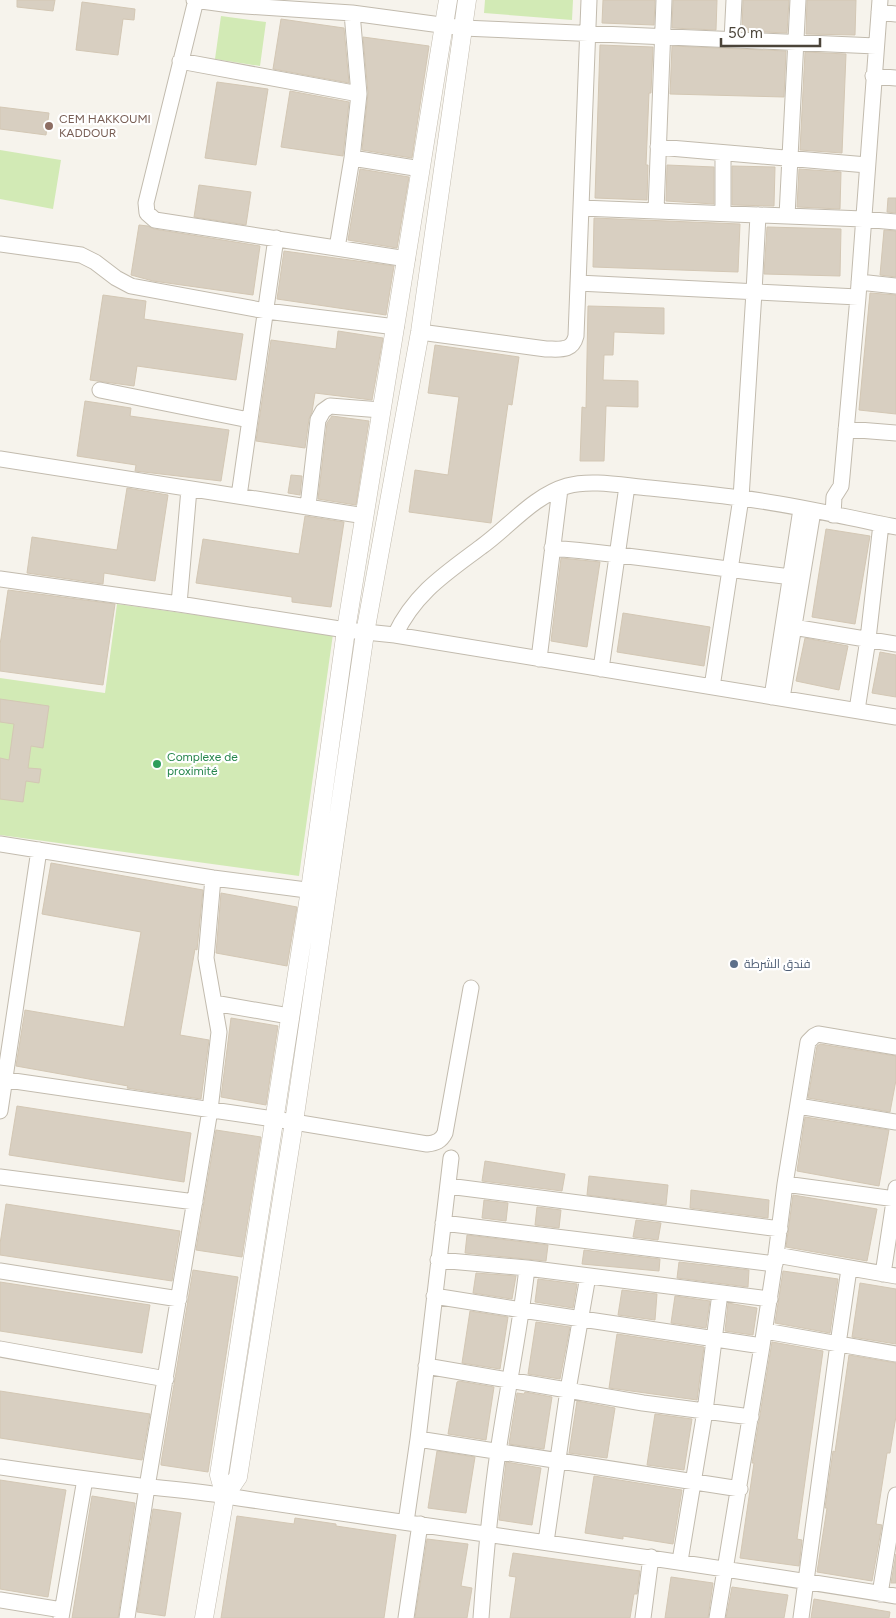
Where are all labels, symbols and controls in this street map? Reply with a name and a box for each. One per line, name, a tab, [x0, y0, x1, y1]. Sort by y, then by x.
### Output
scale bar	[721, 15, 820, 47]
text: 50 m	[728, 24, 763, 42]
place label: CEM HAKKOUMI KADDOUR	[59, 112, 151, 140]
marker: CEM HAKKOUMI KADDOUR	[43, 120, 55, 132]
place label: Complexe de proximité	[167, 750, 238, 778]
marker: Complexe de proximité	[151, 758, 163, 770]
place label: فندق الشرطة	[744, 957, 811, 971]
marker: فندق الشرطة	[728, 958, 740, 970]

